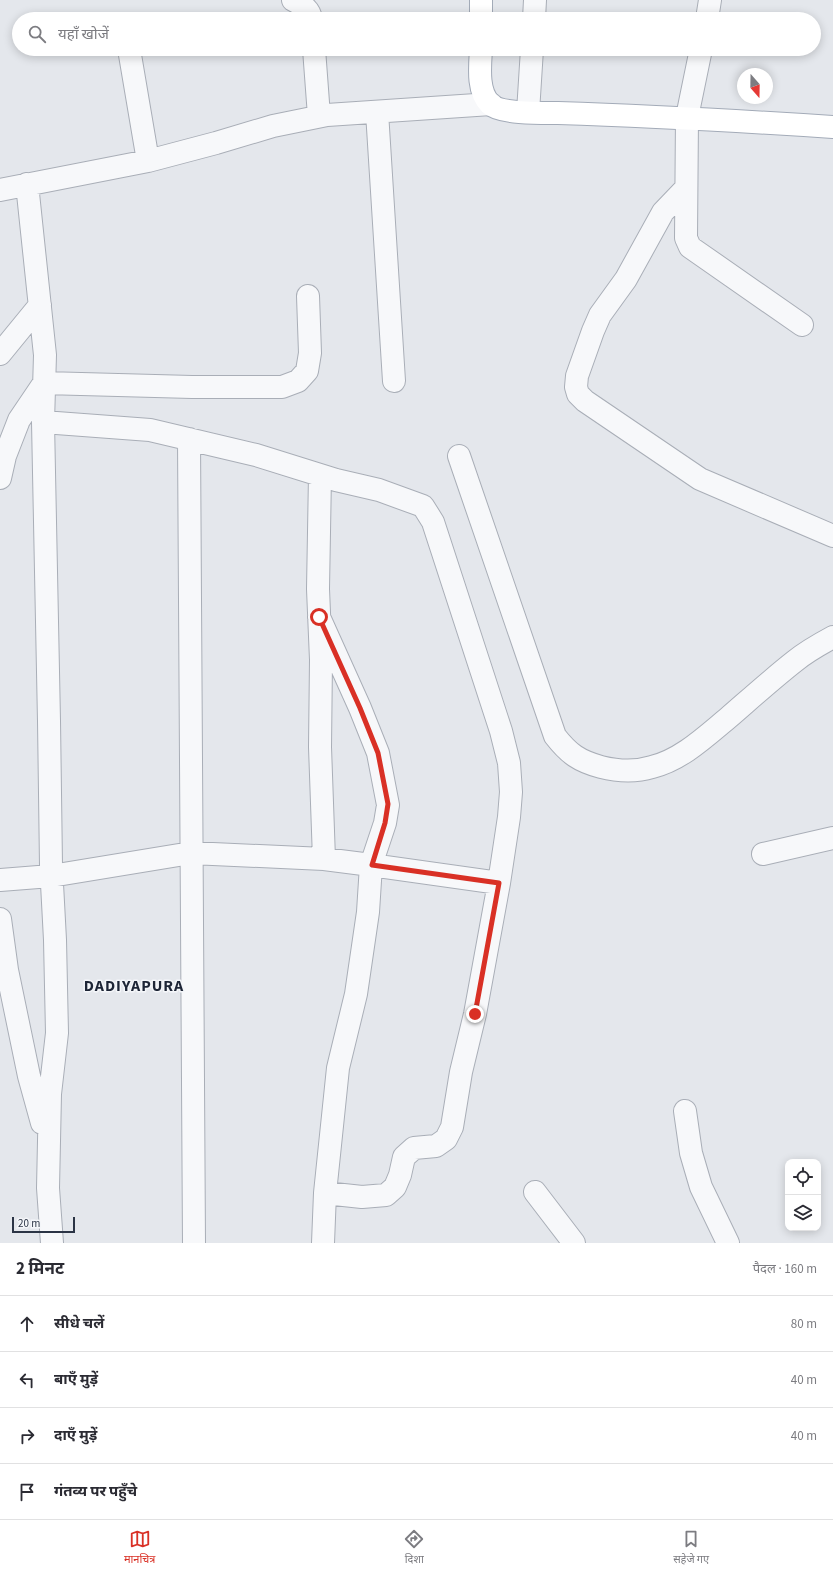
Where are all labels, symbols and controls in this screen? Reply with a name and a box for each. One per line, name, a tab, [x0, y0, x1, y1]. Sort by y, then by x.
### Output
search box	[12, 12, 821, 56]
icon: search	[26, 23, 48, 45]
text: यहाँ खोजें	[58, 24, 109, 45]
north arrow	[737, 68, 773, 104]
route start	[310, 608, 328, 626]
district label: DADIYAPURA	[84, 975, 184, 997]
route end	[466, 1005, 484, 1023]
map controls	[785, 1159, 821, 1231]
button: locate	[785, 1159, 821, 1195]
button: layers	[785, 1195, 821, 1231]
scale bar	[12, 1215, 75, 1234]
text: 20 m	[18, 1216, 40, 1231]
text: 2 मिनट	[16, 1257, 64, 1281]
text: पैदल · 160 m	[753, 1260, 817, 1278]
icon: ahead	[16, 1313, 38, 1335]
text: सीधे चलें	[54, 1313, 104, 1334]
text: 80 m	[791, 1315, 817, 1333]
icon: left	[16, 1369, 38, 1391]
text: बाएँ मुड़ें	[54, 1369, 98, 1390]
text: 40 m	[791, 1371, 817, 1389]
icon: right	[16, 1425, 38, 1447]
text: दाएँ मुड़ें	[54, 1425, 97, 1446]
text: 40 m	[791, 1427, 817, 1445]
icon: arrive	[16, 1481, 38, 1503]
text: गंतव्य पर पहुँचे	[54, 1481, 137, 1502]
tab: मानचित्र	[124, 1528, 155, 1567]
tab: दिशा	[403, 1528, 425, 1567]
tab: सहेजे गए	[673, 1528, 709, 1567]

